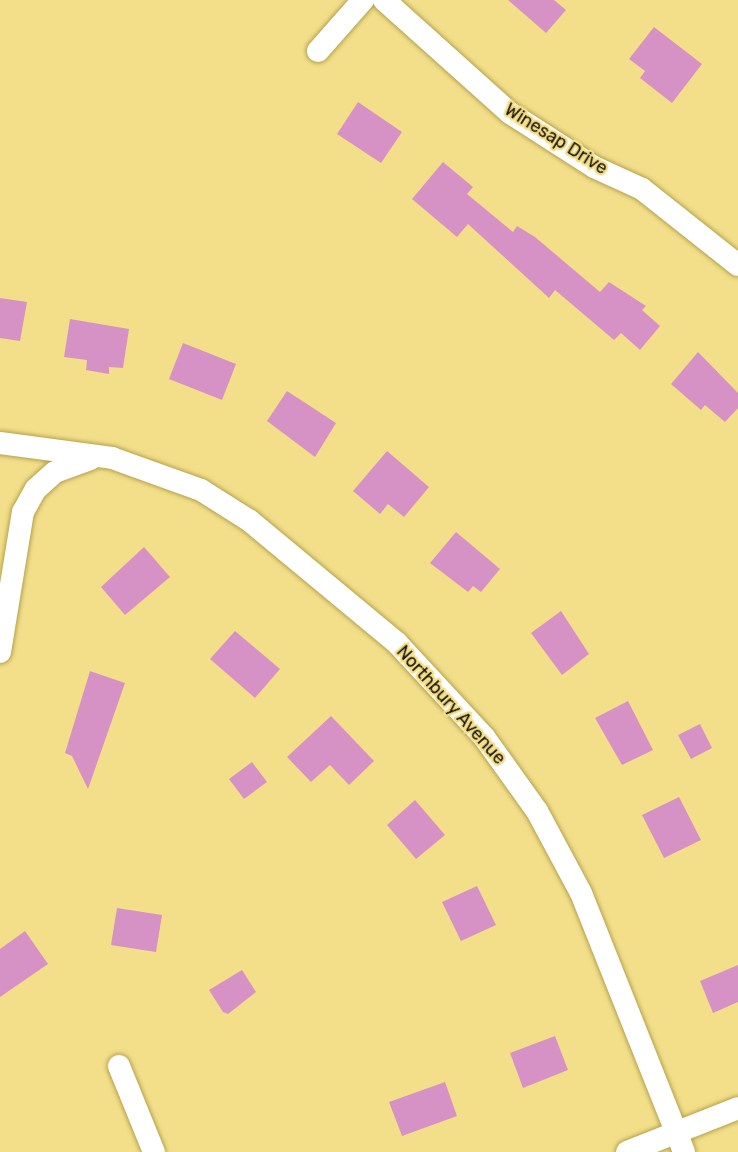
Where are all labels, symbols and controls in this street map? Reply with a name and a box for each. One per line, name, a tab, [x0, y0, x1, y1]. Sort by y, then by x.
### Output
street label: Winesap Drive	[501, 99, 611, 179]
street label: Northbury Avenue	[392, 641, 510, 769]

